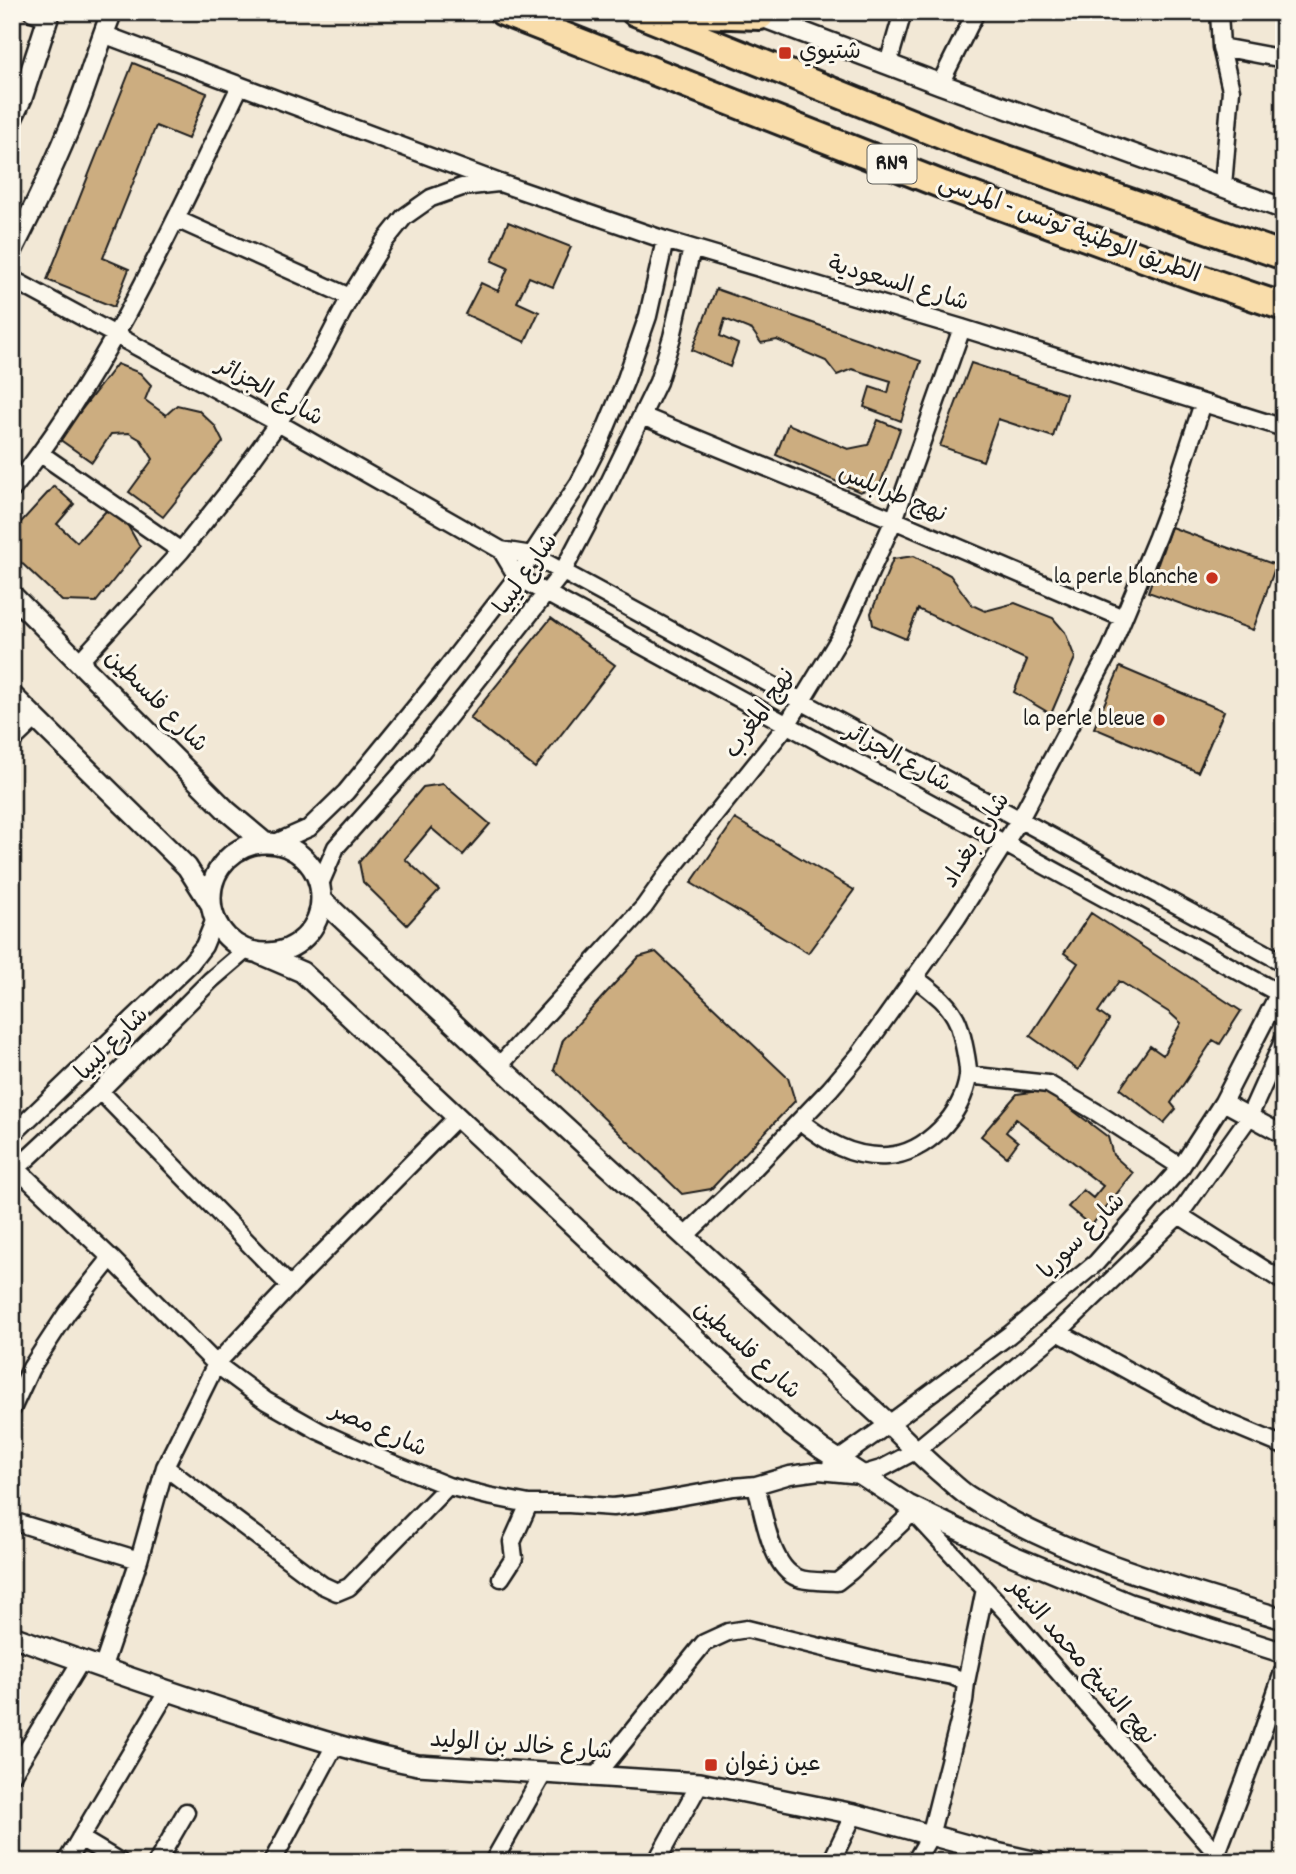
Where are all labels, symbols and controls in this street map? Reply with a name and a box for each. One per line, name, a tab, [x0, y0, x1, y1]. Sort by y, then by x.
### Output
place label: شتيوي	[799, 36, 861, 70]
marker: شتيوي	[777, 45, 793, 61]
road number: RN9	[868, 144, 917, 183]
street label: الطريق الوطنية تونس - المرسى	[933, 167, 1205, 293]
street label: شارع السعودية	[824, 249, 972, 321]
street label: شارع الجزائر	[208, 349, 329, 436]
street label: نهج طرابلس	[833, 457, 951, 533]
street label: شارع ليبيا	[487, 527, 567, 623]
place label: la perle blanche	[1054, 561, 1198, 595]
marker: la perle blanche	[1204, 570, 1220, 586]
street label: شارع فلسطين	[95, 642, 215, 762]
street label: نهج المغرب	[717, 662, 805, 766]
place label: la perle bleue	[1023, 703, 1145, 737]
marker: la perle bleue	[1151, 712, 1167, 728]
street label: شارع الجزائر	[836, 715, 957, 802]
street label: شارع بغداد	[934, 787, 1020, 895]
street label: شارع ليبيا	[68, 1000, 158, 1090]
street label: شارع سوريا	[1032, 1186, 1134, 1288]
street label: شارع فلسطين	[685, 1293, 807, 1409]
street label: شارع مصر	[322, 1394, 432, 1467]
street label: نهج الشيخ محمد النيفر	[998, 1571, 1163, 1754]
street label: شارع خالد بن الوليد	[429, 1724, 613, 1770]
place label: عين زغوان	[725, 1748, 821, 1782]
marker: عين زغوان	[703, 1757, 719, 1773]

